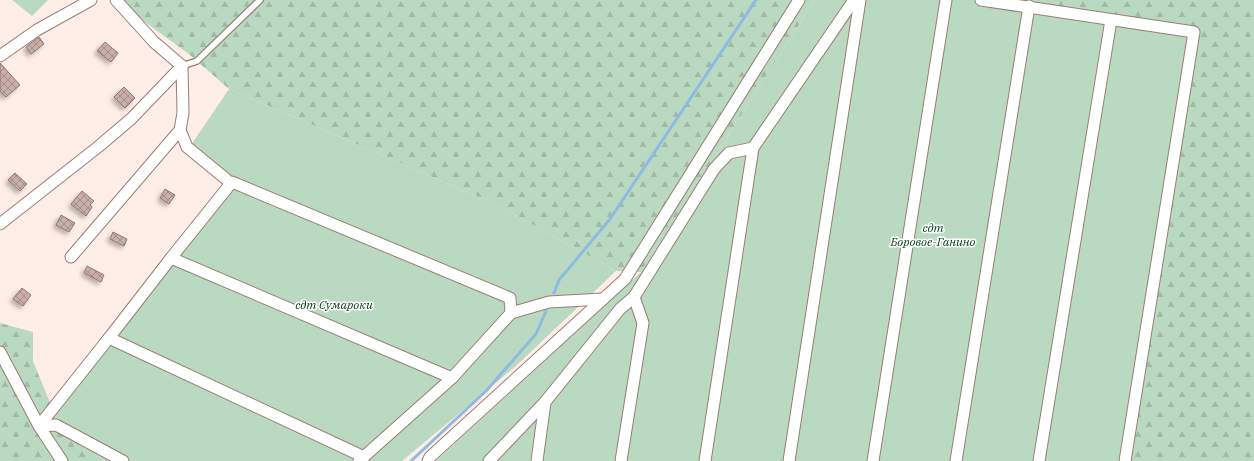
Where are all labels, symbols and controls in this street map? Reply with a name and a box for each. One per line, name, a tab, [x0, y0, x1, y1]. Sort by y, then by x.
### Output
park label: сдт Боровое-Ганино	[889, 220, 976, 249]
park label: сдт Сумароки	[295, 297, 373, 312]

